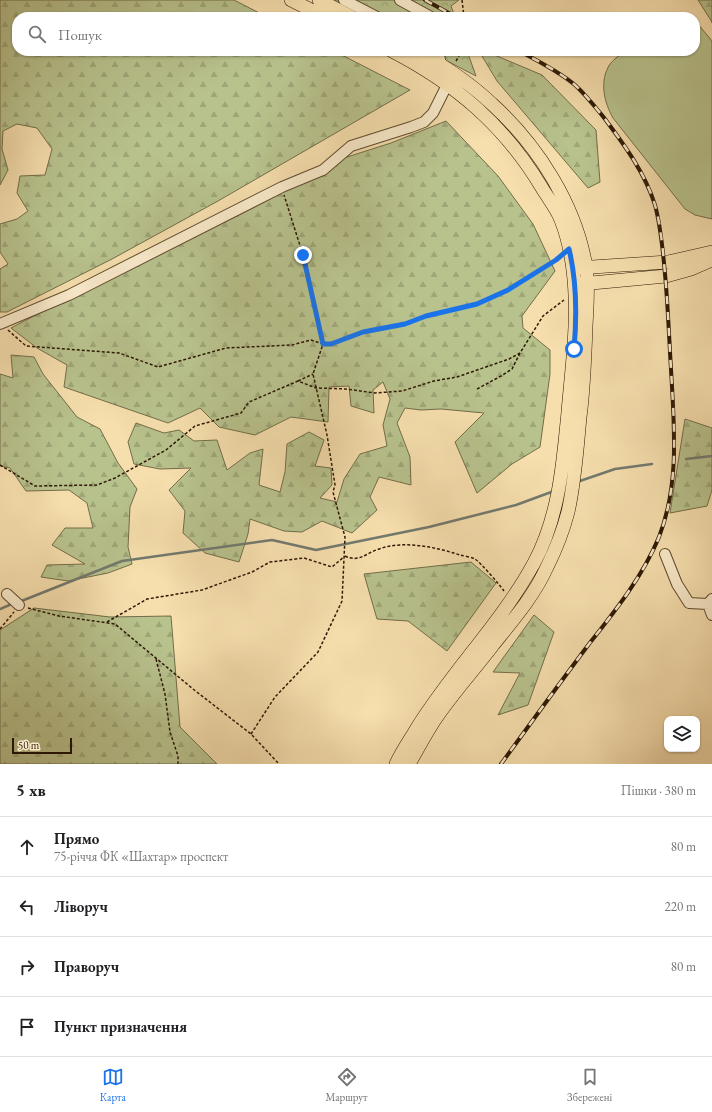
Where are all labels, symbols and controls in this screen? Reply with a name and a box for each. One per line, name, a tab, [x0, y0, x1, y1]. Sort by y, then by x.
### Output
search box	[12, 12, 700, 56]
icon: search	[26, 23, 48, 45]
text: Пошук	[58, 25, 102, 44]
route end	[294, 246, 312, 264]
route start	[565, 340, 583, 358]
map controls	[664, 716, 700, 752]
button: layers	[664, 716, 700, 752]
scale bar	[12, 736, 72, 755]
text: 50 m	[18, 738, 39, 752]
text: 5 хв	[16, 779, 46, 801]
text: Пішки · 380 m	[621, 782, 696, 799]
text: Прямо	[54, 829, 99, 848]
icon: ahead	[16, 836, 38, 858]
text: 80 m	[671, 838, 696, 855]
text: 75-річчя ФК «Шахтар» проспект	[54, 848, 228, 865]
icon: left	[16, 896, 38, 918]
text: Ліворуч	[54, 897, 108, 916]
text: 220 m	[665, 898, 696, 915]
icon: right	[16, 956, 38, 978]
text: Праворуч	[54, 957, 119, 976]
text: 80 m	[671, 958, 696, 975]
icon: arrive	[16, 1016, 38, 1038]
text: Пункт призначення	[54, 1017, 187, 1036]
tab: Карта	[100, 1066, 126, 1104]
tab: Маршрут	[325, 1066, 368, 1104]
tab: Збережені	[567, 1066, 612, 1104]

